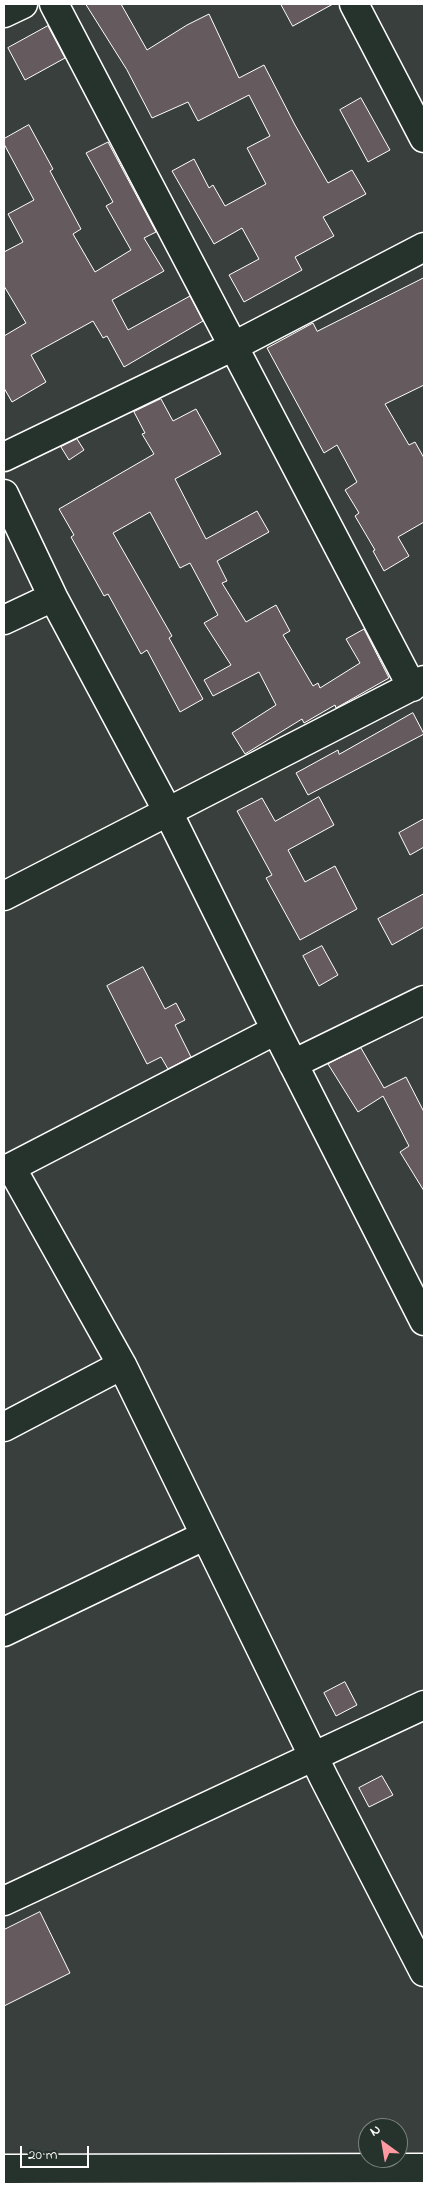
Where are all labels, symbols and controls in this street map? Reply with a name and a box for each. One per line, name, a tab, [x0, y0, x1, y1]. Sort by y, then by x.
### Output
north arrow	[358, 2118, 408, 2168]
text: N	[366, 2119, 385, 2142]
scale bar	[22, 2136, 91, 2168]
text: 20 m	[28, 2144, 57, 2166]

